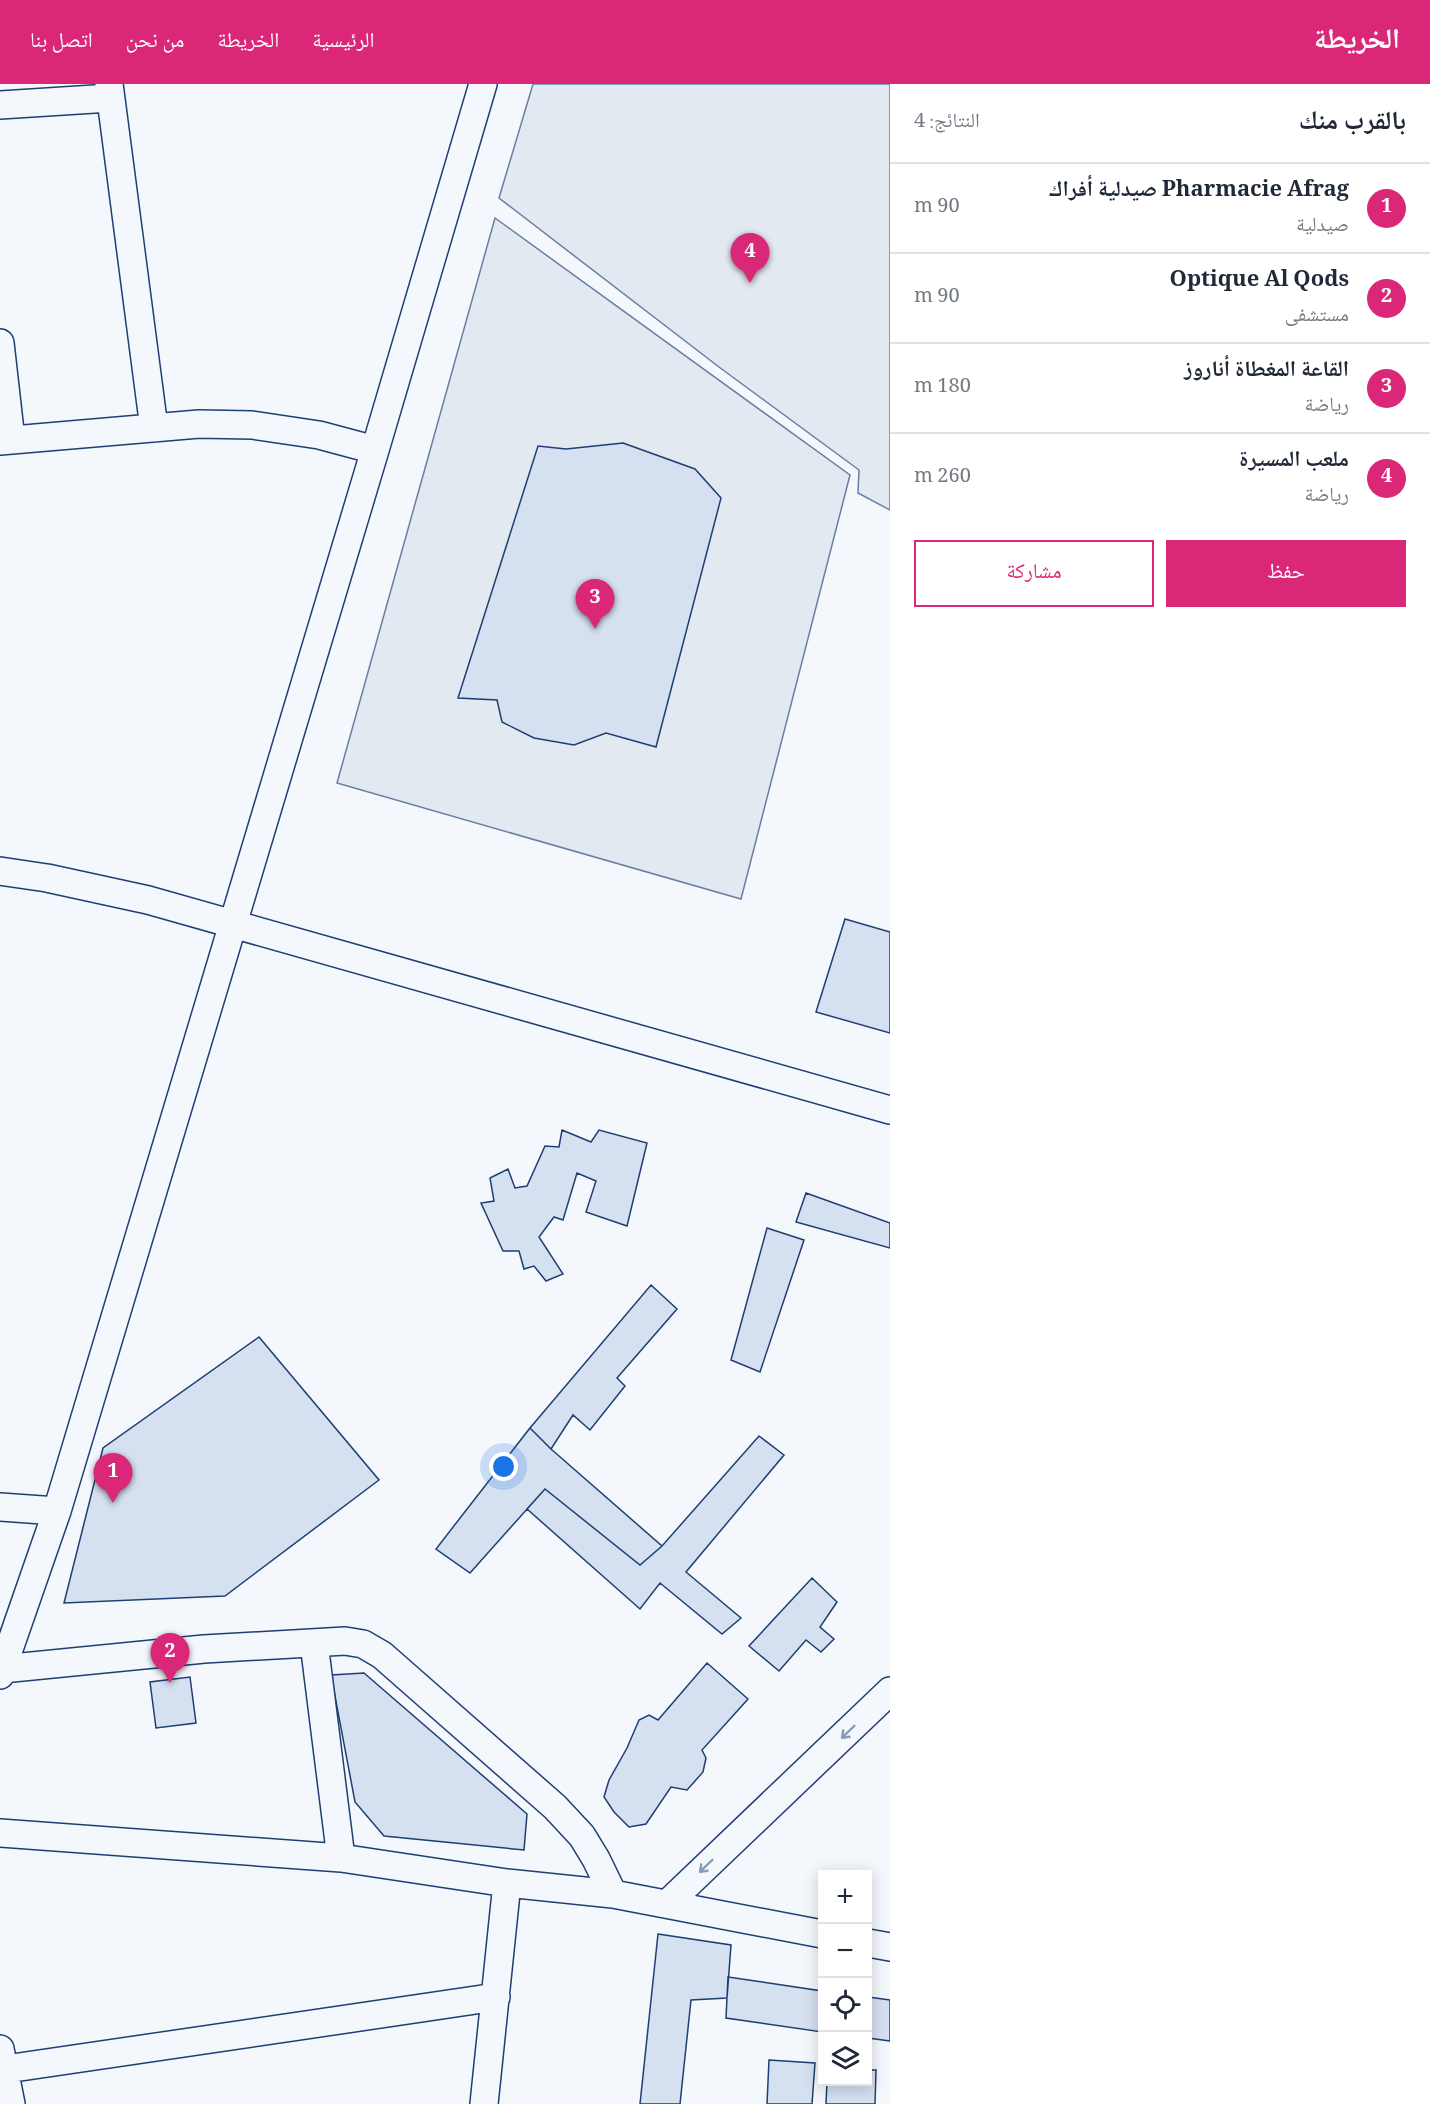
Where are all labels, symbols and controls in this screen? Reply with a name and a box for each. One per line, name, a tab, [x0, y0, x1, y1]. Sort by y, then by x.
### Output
text: الخريطة	[1314, 18, 1400, 66]
text: اتصل بنا	[30, 25, 93, 60]
text: من نحن	[126, 25, 184, 60]
text: الخريطة	[217, 25, 279, 60]
text: الرئيسية	[312, 25, 374, 60]
text: بالقرب منك	[1299, 101, 1406, 145]
text: النتائج: 4	[914, 106, 980, 140]
text: Pharmacie Afrag صيدلية أفراك	[1049, 172, 1349, 210]
text: 90 m	[914, 191, 960, 225]
text: 1	[1381, 191, 1392, 225]
text: صيدلية	[1296, 210, 1349, 244]
pin: 4	[730, 234, 770, 283]
text: Optique Al Qods	[1170, 262, 1349, 300]
text: 90 m	[914, 281, 960, 315]
text: 2	[1381, 281, 1392, 315]
text: مستشفى	[1285, 300, 1349, 334]
text: القاعة المغطاة أناروز	[1184, 352, 1349, 390]
text: 180 m	[914, 371, 971, 405]
text: 3	[1381, 371, 1392, 405]
text: رياضة	[1305, 390, 1349, 424]
text: ملعب المسيرة	[1239, 442, 1349, 480]
text: 260 m	[914, 461, 971, 495]
text: 4	[1381, 461, 1392, 495]
text: رياضة	[1305, 480, 1349, 514]
button: مشاركة	[914, 540, 1154, 607]
button: حفظ	[1166, 540, 1406, 607]
pin: 3	[576, 580, 614, 629]
your location	[489, 1452, 518, 1481]
pin: 1	[94, 1454, 132, 1503]
pin: 2	[150, 1634, 190, 1683]
one-way arrow	[840, 1725, 855, 1739]
one-way arrow	[699, 1859, 714, 1873]
map controls	[818, 1870, 872, 2086]
button: +	[818, 1870, 872, 1924]
button: −	[818, 1924, 872, 1978]
button: locate	[818, 1978, 872, 2032]
button: layers	[818, 2032, 872, 2086]

